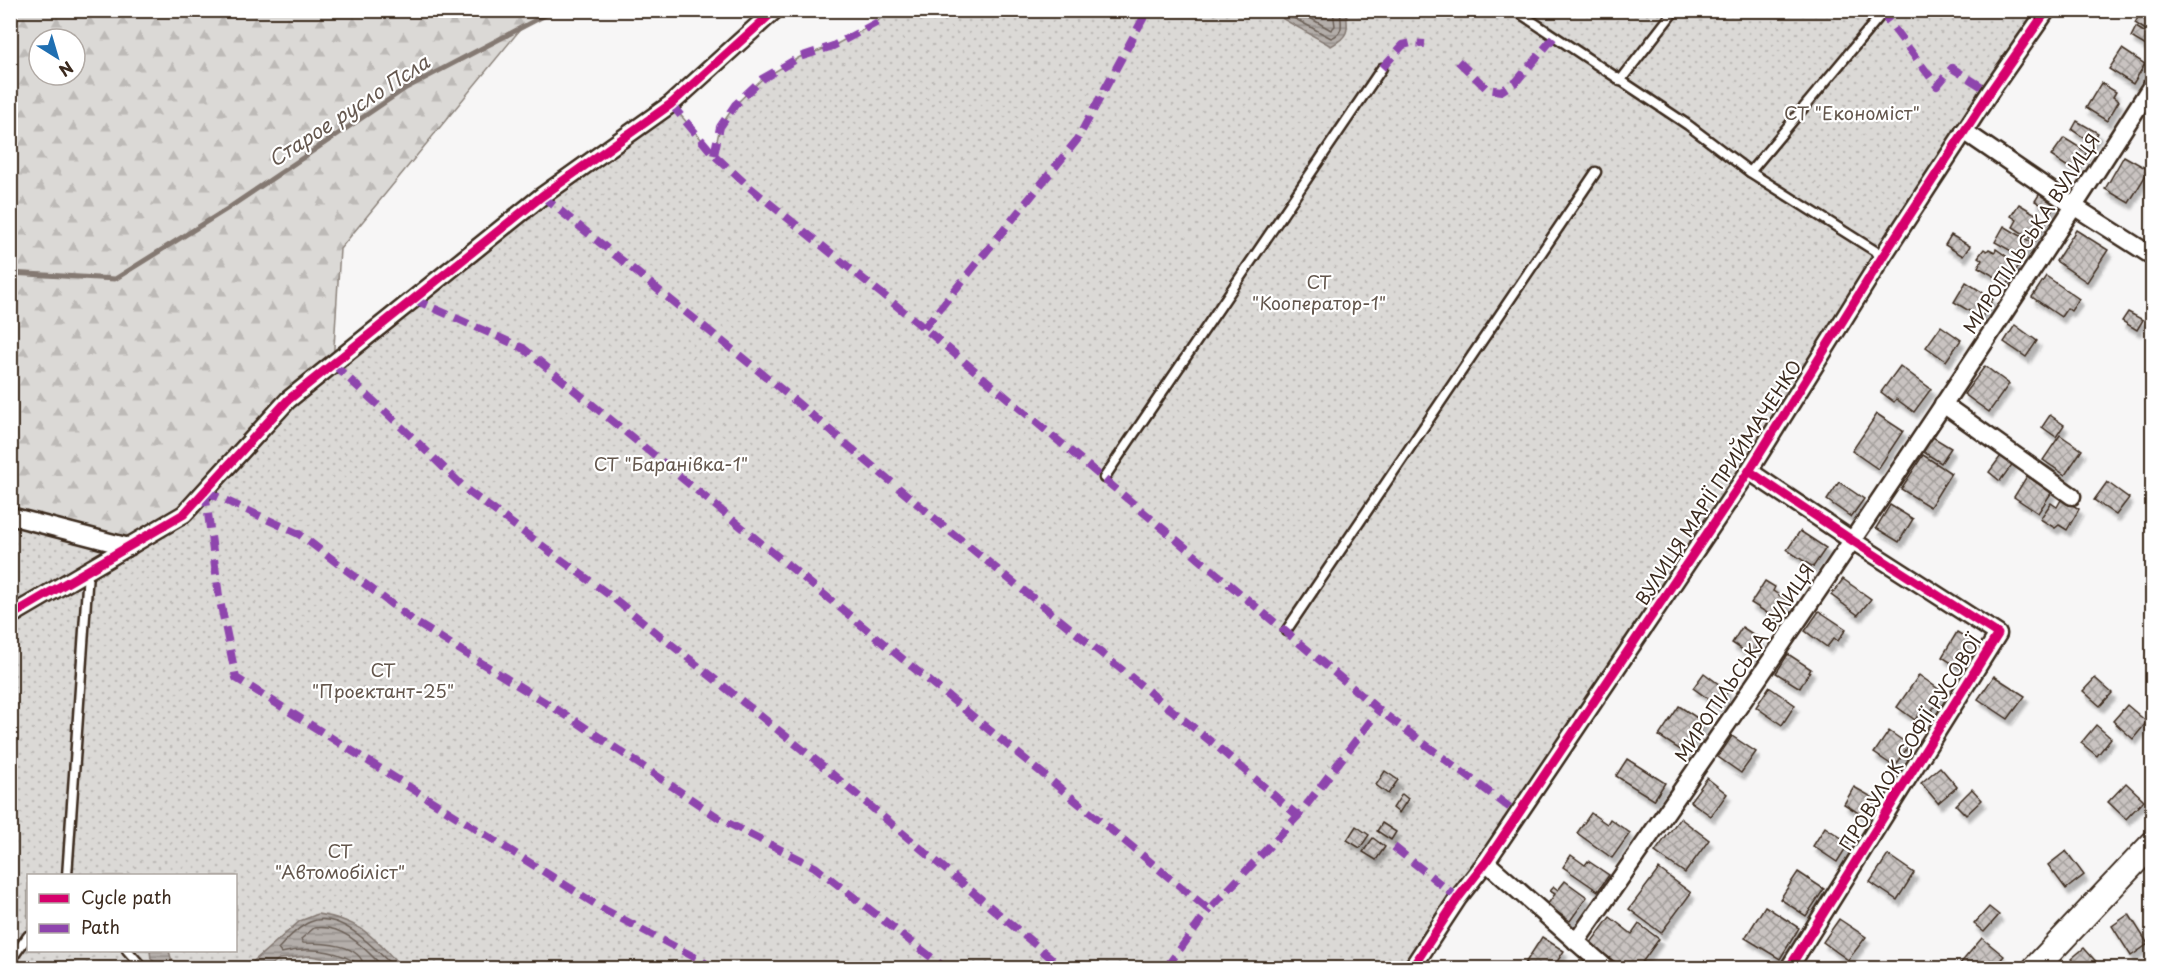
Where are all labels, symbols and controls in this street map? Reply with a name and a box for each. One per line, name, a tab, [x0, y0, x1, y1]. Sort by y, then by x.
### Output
north arrow	[27, 27, 87, 87]
water label: Старое русло Псла	[262, 46, 435, 174]
text: N	[54, 56, 79, 83]
park label: СТ "Економіст"	[1784, 99, 1920, 126]
street label: МИРОПІЛЬСЬКА ВУЛИЦЯ	[1956, 128, 2106, 338]
park label: СТ "Кооператор-1"	[1252, 268, 1386, 316]
street label: ВУЛИЦЯ МАРІЇ ПРИЙМАЧЕНКО	[1628, 354, 1807, 610]
park label: СТ "Баранівка-1"	[594, 450, 748, 477]
street label: МИРОПІЛЬСЬКА ВУЛИЦЯ	[1667, 558, 1820, 767]
street label: ПРОВУЛОК СОФІЇ РУСОВОЇ	[1832, 628, 1988, 855]
park label: СТ "Проектант-25"	[312, 656, 454, 704]
park label: СТ "Автомобіліст"	[275, 837, 405, 885]
legend	[27, 874, 237, 952]
text: Cycle path	[81, 883, 172, 910]
text: Path	[81, 913, 120, 940]

